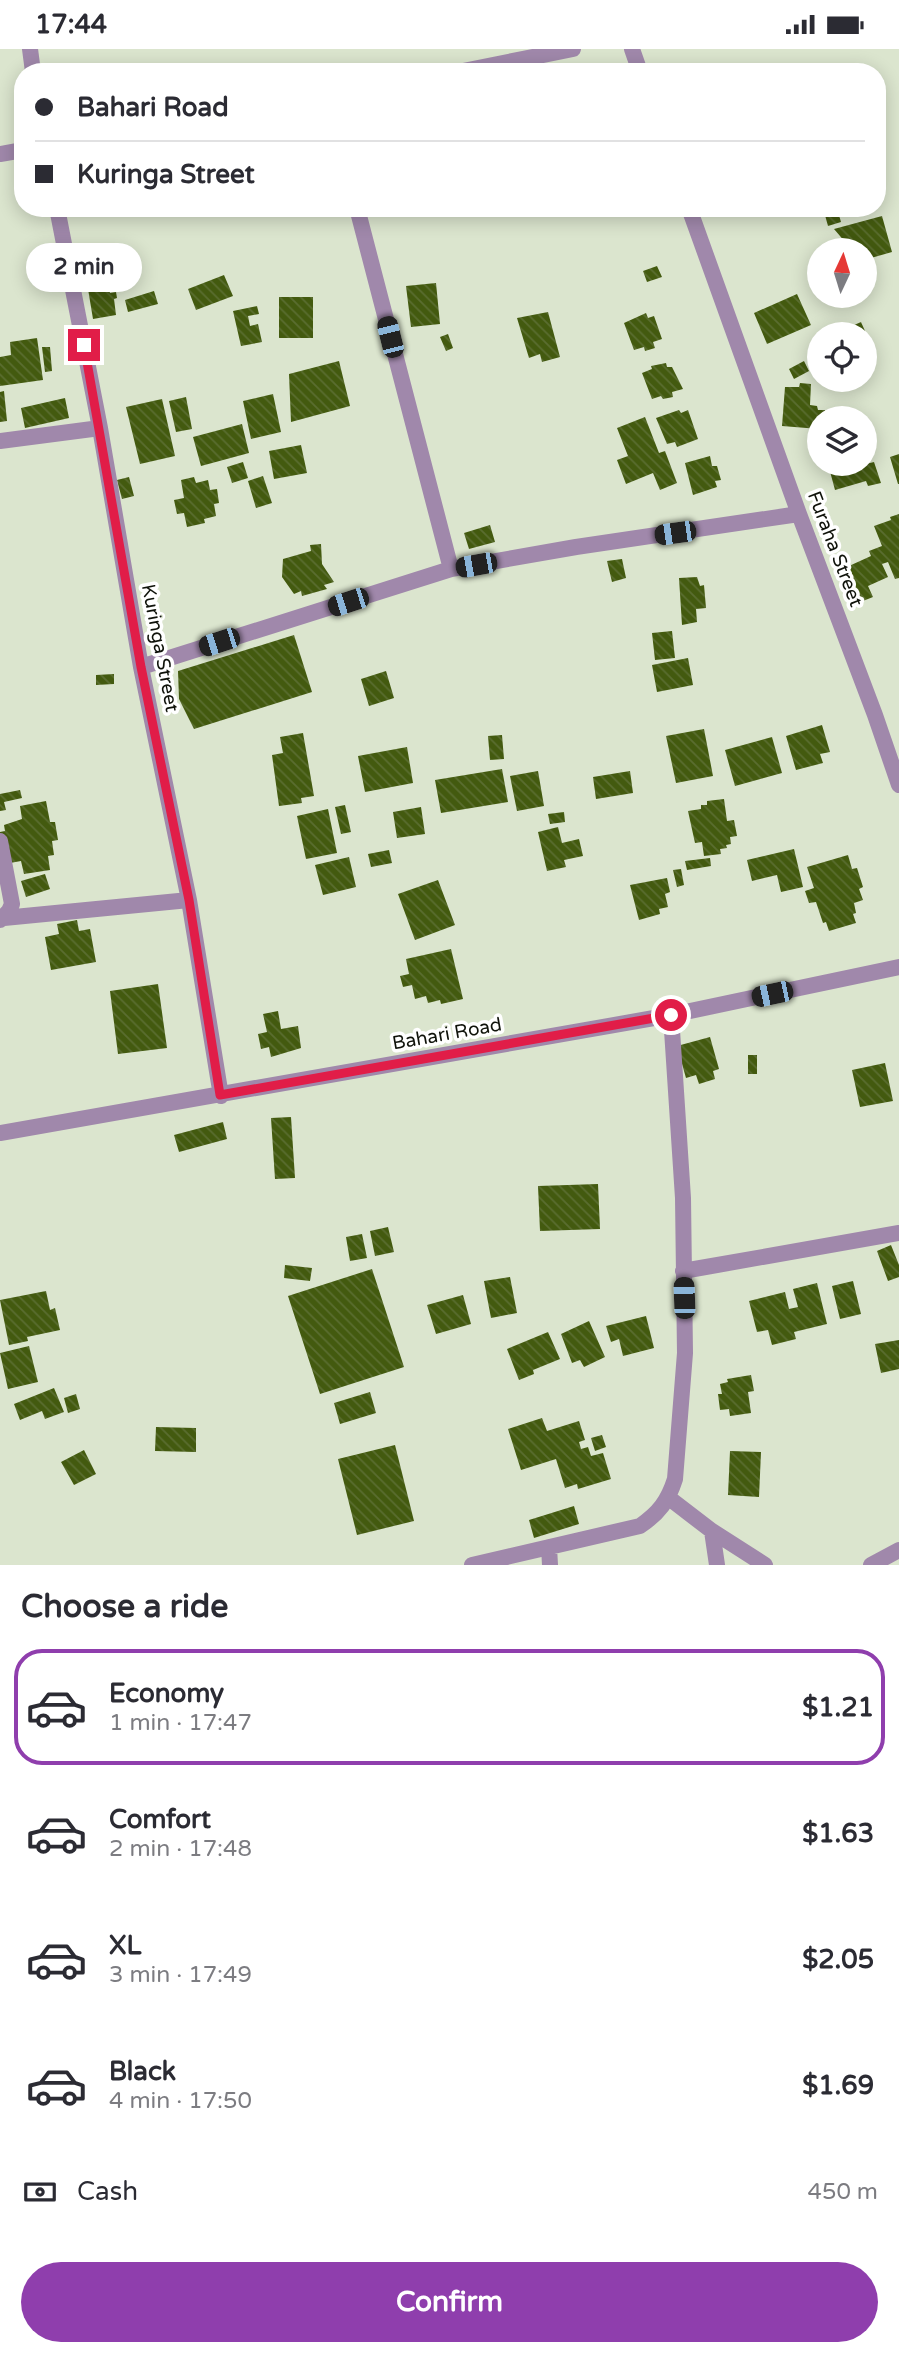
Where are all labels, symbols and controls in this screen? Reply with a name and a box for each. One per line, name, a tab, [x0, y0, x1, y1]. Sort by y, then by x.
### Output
text: 17:44	[35, 9, 107, 40]
text: Bahari Road	[77, 92, 229, 123]
text: Kuringa Street	[77, 159, 255, 190]
north arrow	[807, 238, 877, 308]
map controls	[807, 238, 877, 476]
callout: 2 min	[26, 243, 142, 293]
text: 2 min	[53, 253, 115, 281]
car	[375, 314, 406, 360]
button: locate	[807, 322, 877, 392]
route end	[68, 329, 100, 361]
button: layers	[807, 406, 877, 476]
street label: Furaha Street	[803, 488, 867, 610]
car	[653, 520, 698, 546]
car	[454, 551, 499, 579]
street label: Kuringa Street	[137, 582, 183, 714]
car	[325, 586, 372, 618]
car	[196, 626, 243, 658]
car	[750, 979, 795, 1009]
route start	[655, 999, 687, 1031]
street label: Bahari Road	[391, 1014, 503, 1054]
car	[673, 1277, 696, 1319]
text: Choose a ride	[21, 1588, 228, 1626]
icon: car	[25, 1676, 88, 1739]
text: Economy	[109, 1678, 224, 1709]
text: $1.21	[802, 1692, 874, 1723]
text: 1 min · 17:47	[109, 1709, 252, 1737]
icon: car	[25, 1802, 88, 1865]
text: Comfort	[109, 1804, 211, 1835]
text: $1.63	[802, 1818, 874, 1849]
text: 2 min · 17:48	[109, 1835, 252, 1863]
icon: car	[25, 1928, 88, 1991]
text: XL	[109, 1930, 141, 1961]
text: $2.05	[802, 1944, 874, 1975]
text: 3 min · 17:49	[109, 1961, 252, 1989]
icon: car	[25, 2054, 88, 2117]
text: Black	[109, 2056, 176, 2087]
text: $1.69	[802, 2070, 874, 2101]
text: 4 min · 17:50	[109, 2087, 252, 2115]
icon: cash	[21, 2173, 59, 2211]
text: Cash	[77, 2176, 138, 2207]
text: 450 m	[808, 2178, 878, 2206]
button: Confirm	[21, 2262, 878, 2342]

